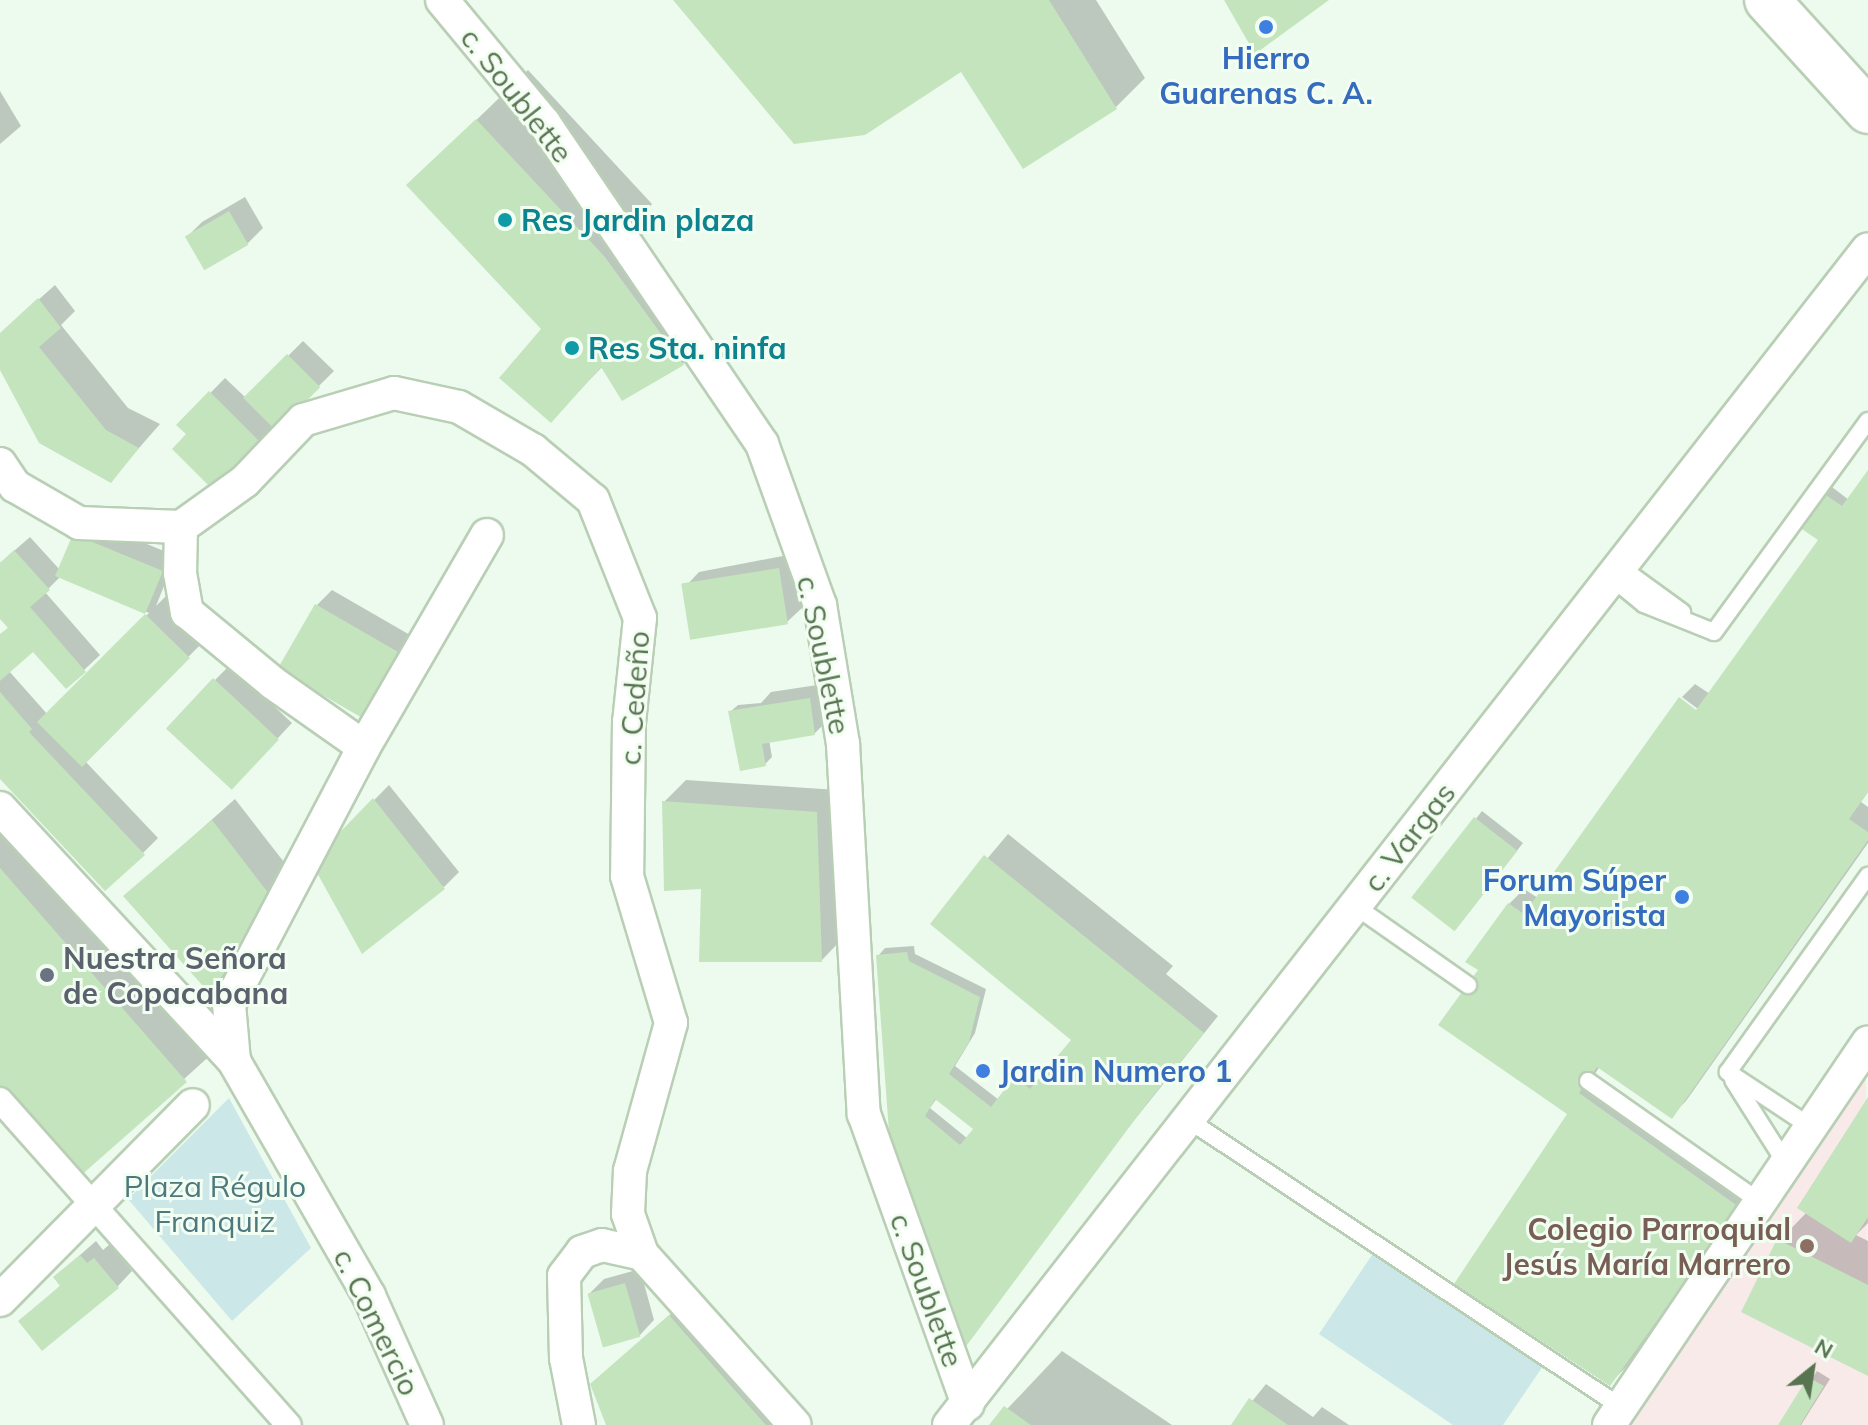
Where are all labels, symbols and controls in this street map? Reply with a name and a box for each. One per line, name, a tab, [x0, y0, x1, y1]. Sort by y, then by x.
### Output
marker: Hierro Guarenas C. A.	[1257, 18, 1275, 36]
street label: c. Soublette	[453, 20, 581, 170]
place label: Hierro Guarenas C. A.	[1159, 40, 1373, 110]
place label: Res Jardin plaza	[521, 202, 754, 238]
marker: Res Jardin plaza	[496, 211, 514, 229]
place label: Res Sta. ninfa	[588, 330, 787, 366]
marker: Res Sta. ninfa	[563, 339, 581, 357]
street label: c. Soublette	[790, 572, 858, 738]
street label: c. Cedeño	[611, 630, 657, 766]
street label: c. Vargas	[1355, 775, 1463, 899]
place label: Forum Súper Mayorista	[1483, 862, 1666, 932]
marker: Forum Súper Mayorista	[1673, 888, 1691, 906]
place label: Nuestra Señora de Copacabana	[63, 940, 288, 1010]
marker: Nuestra Señora de Copacabana	[38, 966, 56, 984]
place label: Jardin Numero 1	[999, 1053, 1232, 1089]
marker: Jardin Numero 1	[974, 1062, 992, 1080]
park label: Plaza Régulo Franquiz	[124, 1168, 306, 1238]
street label: c. Soublette	[883, 1208, 971, 1372]
place label: Colegio Parroquial Jesús María Marrero	[1503, 1211, 1791, 1282]
marker: Colegio Parroquial Jesús María Marrero	[1798, 1237, 1816, 1255]
street label: c. Comercio	[326, 1243, 428, 1401]
north arrow	[1772, 1329, 1852, 1409]
text: N	[1810, 1332, 1838, 1364]

